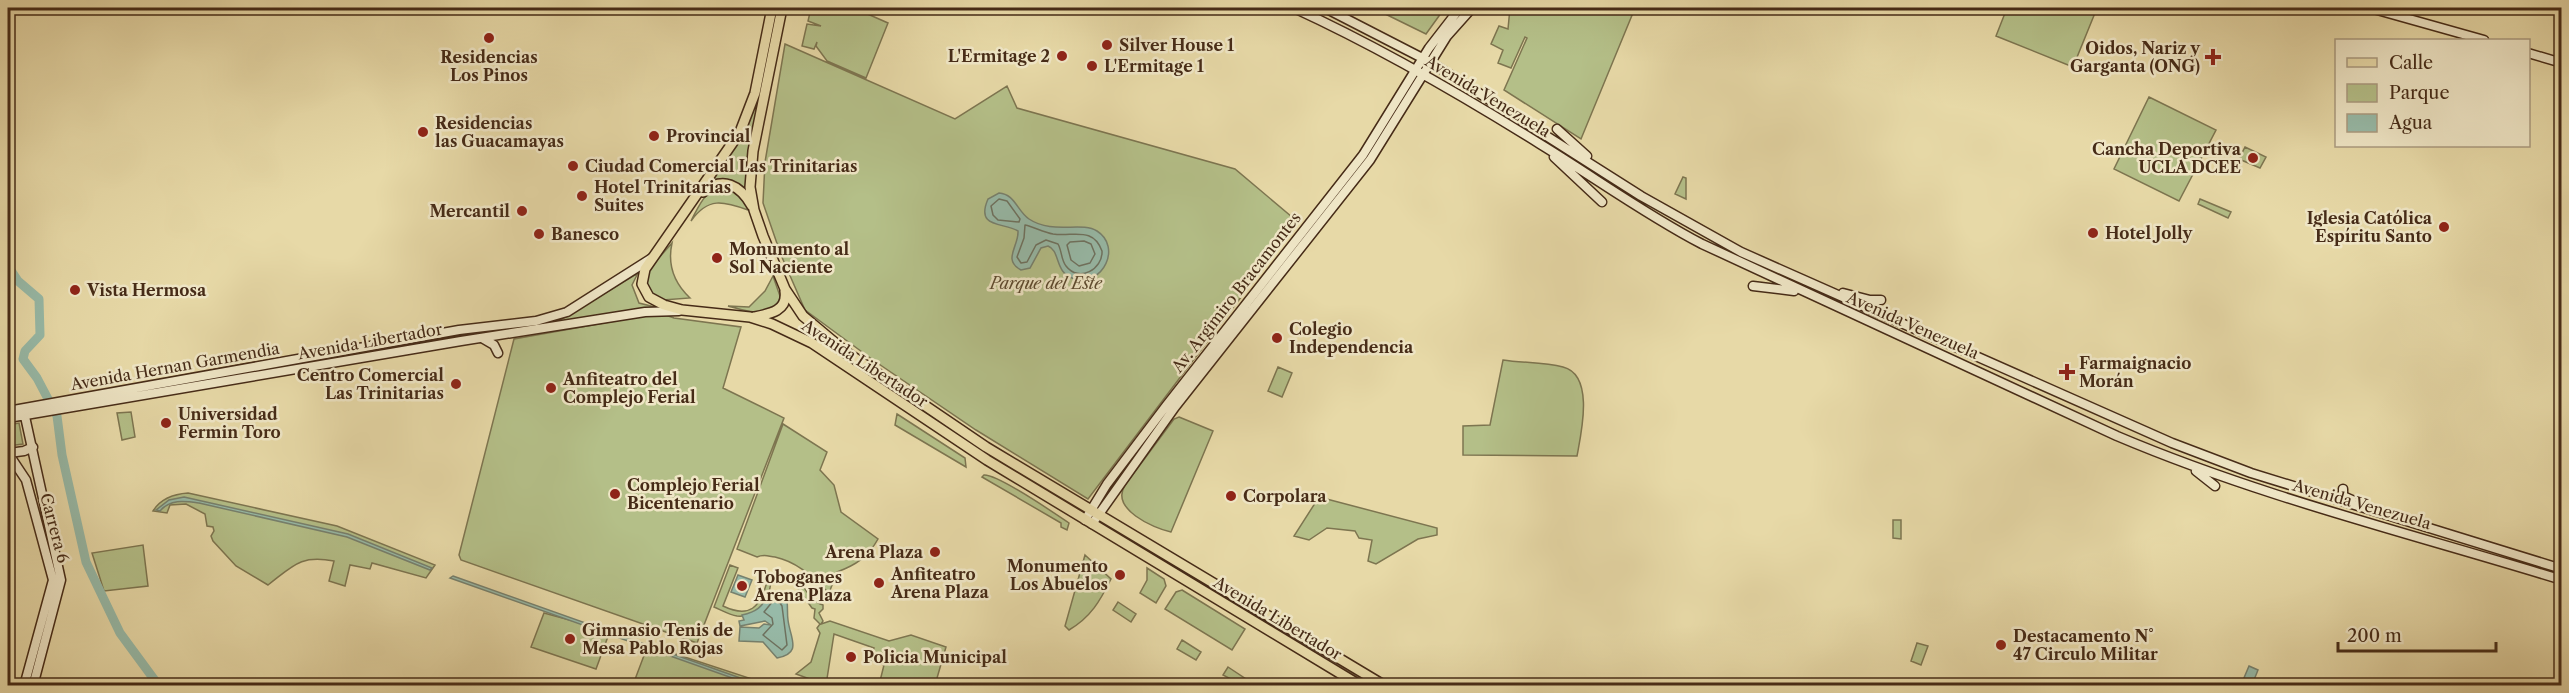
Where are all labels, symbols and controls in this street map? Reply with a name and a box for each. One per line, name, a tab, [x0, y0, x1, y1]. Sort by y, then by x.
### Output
marker: Residencias Los Pinos	[482, 31, 496, 45]
place label: Silver House 1	[1119, 35, 1235, 55]
marker: Silver House 1	[1100, 38, 1114, 52]
place label: Oidos, Nariz y Garganta (ONG)	[2070, 38, 2201, 76]
legend	[2335, 39, 2530, 147]
place label: L'Ermitage 2	[948, 46, 1050, 66]
place label: Residencias Los Pinos	[440, 47, 538, 85]
marker: Oidos, Nariz y Garganta (ONG)	[2204, 48, 2222, 66]
marker: L'Ermitage 2	[1055, 49, 1069, 63]
street label: Avenida Venezuela	[1421, 50, 1555, 142]
text: Calle	[2389, 52, 2433, 74]
place label: L'Ermitage 1	[1104, 56, 1205, 76]
marker: L'Ermitage 1	[1085, 59, 1099, 73]
text: Parque	[2389, 82, 2450, 104]
text: Agua	[2388, 112, 2433, 134]
place label: Residencias las Guacamayas	[435, 113, 564, 151]
marker: Residencias las Guacamayas	[416, 125, 430, 139]
place label: Provincial	[666, 126, 751, 146]
marker: Provincial	[647, 129, 661, 143]
place label: Cancha Deportiva UCLA DCEE	[2092, 139, 2242, 177]
marker: Cancha Deportiva UCLA DCEE	[2246, 151, 2260, 165]
place label: Ciudad Comercial Las Trinitarias	[585, 156, 857, 176]
marker: Ciudad Comercial Las Trinitarias	[566, 159, 580, 173]
place label: Hotel Trinitarias Suites	[594, 177, 731, 215]
marker: Hotel Trinitarias Suites	[575, 189, 589, 203]
place label: Mercantil	[429, 201, 510, 221]
marker: Mercantil	[515, 204, 529, 218]
street label: Av. Argimiro Bracamontes	[1167, 208, 1305, 377]
place label: Iglesia Católica Espíritu Santo	[2307, 208, 2433, 246]
marker: Iglesia Católica Espíritu Santo	[2437, 220, 2451, 234]
place label: Hotel Jolly	[2105, 223, 2194, 243]
place label: Banesco	[551, 224, 619, 244]
marker: Hotel Jolly	[2086, 226, 2100, 240]
marker: Banesco	[532, 227, 546, 241]
place label: Monumento al Sol Naciente	[729, 239, 850, 277]
marker: Monumento al Sol Naciente	[710, 251, 724, 265]
park label: Parque del Este	[988, 273, 1103, 293]
place label: Vista Hermosa	[86, 280, 207, 300]
marker: Vista Hermosa	[68, 283, 82, 297]
street label: Avenida Venezuela	[1843, 286, 1983, 363]
street label: Avenida Libertador	[797, 314, 932, 411]
street label: Avenida Libertador	[295, 318, 444, 364]
place label: Colegio Independencia	[1289, 319, 1414, 357]
marker: Colegio Independencia	[1270, 331, 1284, 345]
street label: Avenida Hernan Garmendia	[68, 338, 282, 394]
place label: Farmaignacio Morán	[2079, 353, 2191, 391]
place label: Centro Comercial Las Trinitarias	[297, 365, 444, 403]
marker: Farmaignacio Morán	[2060, 365, 2074, 379]
place label: Anfiteatro del Complejo Ferial	[562, 369, 696, 407]
marker: Centro Comercial Las Trinitarias	[449, 377, 463, 391]
marker: Anfiteatro del Complejo Ferial	[544, 381, 558, 395]
place label: Universidad Fermin Toro	[178, 404, 281, 442]
marker: Universidad Fermin Toro	[159, 416, 173, 430]
street label: Avenida Venezuela	[2290, 474, 2434, 533]
place label: Complejo Ferial Bicentenario	[627, 475, 760, 513]
place label: Corpolara	[1243, 486, 1327, 506]
marker: Complejo Ferial Bicentenario	[608, 487, 622, 501]
marker: Corpolara	[1224, 489, 1238, 503]
street label: Carrera 6	[36, 491, 74, 565]
place label: Arena Plaza	[824, 542, 924, 562]
marker: Arena Plaza	[928, 545, 942, 559]
place label: Monumento Los Abuelos	[1007, 556, 1108, 594]
place label: Anfiteatro Arena Plaza	[890, 564, 990, 602]
place label: Toboganes Arena Plaza	[753, 567, 853, 605]
marker: Monumento Los Abuelos	[1113, 568, 1127, 582]
street label: Avenida Libertador	[1209, 571, 1346, 664]
marker: Anfiteatro Arena Plaza	[872, 576, 886, 590]
marker: Toboganes Arena Plaza	[735, 579, 749, 593]
scale bar	[2338, 615, 2496, 653]
place label: Gimnasio Tenis de Mesa Pablo Rojas	[582, 620, 734, 658]
text: 200 m	[2347, 625, 2402, 647]
place label: Destacamento N° 47 Circulo Militar	[2013, 626, 2158, 664]
marker: Gimnasio Tenis de Mesa Pablo Rojas	[563, 632, 577, 646]
marker: Destacamento N° 47 Circulo Militar	[1994, 638, 2008, 652]
place label: Policia Municipal	[863, 647, 1007, 667]
marker: Policia Municipal	[844, 650, 858, 664]

